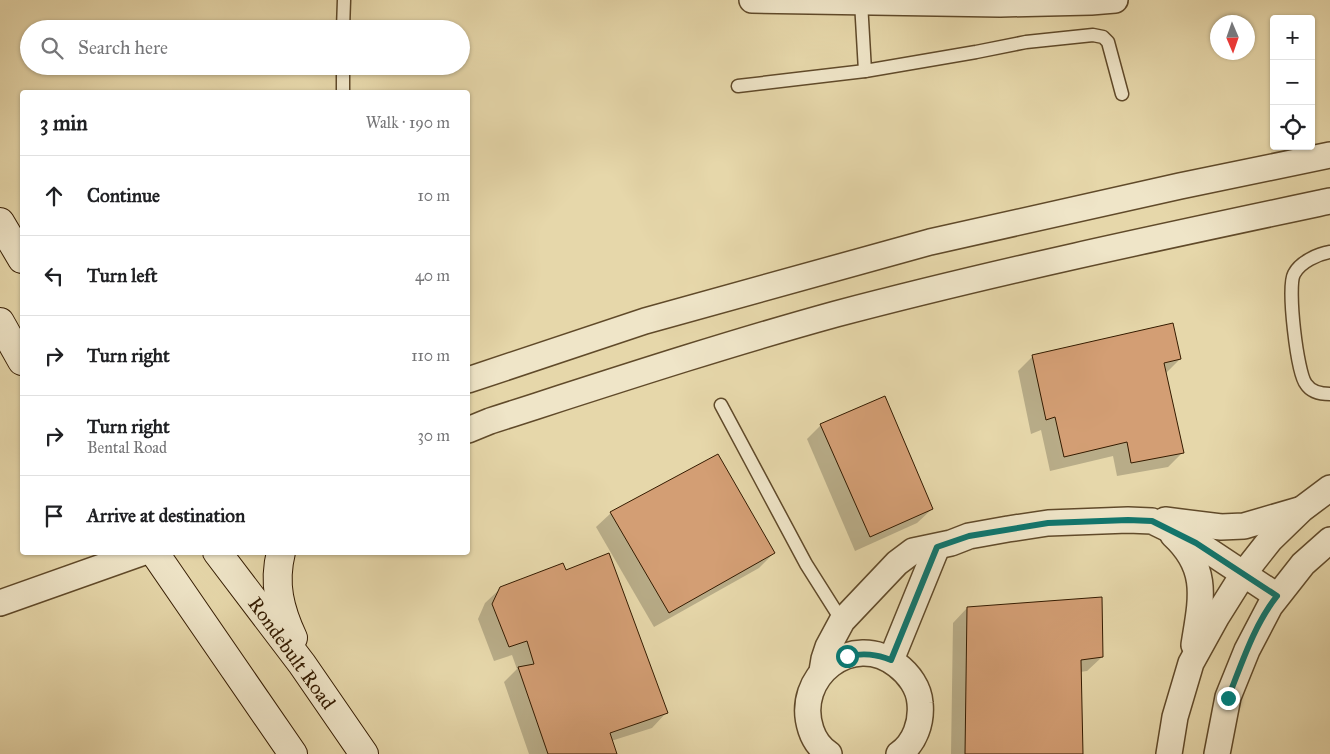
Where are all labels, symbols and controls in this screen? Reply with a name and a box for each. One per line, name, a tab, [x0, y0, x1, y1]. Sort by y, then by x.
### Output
north arrow	[1210, 15, 1255, 60]
map controls	[1270, 15, 1315, 150]
button: +	[1270, 15, 1315, 60]
search box	[20, 20, 470, 75]
icon: search	[38, 34, 66, 62]
text: Search here	[78, 36, 168, 59]
button: −	[1270, 60, 1315, 105]
button: locate	[1270, 105, 1315, 150]
text: 3 min	[40, 110, 88, 136]
text: Walk · 190 m	[366, 113, 450, 132]
icon: ahead	[40, 182, 68, 210]
text: Continue	[87, 184, 160, 207]
text: 10 m	[418, 186, 450, 205]
icon: left	[40, 262, 68, 290]
text: Turn left	[87, 264, 157, 287]
text: 40 m	[415, 266, 450, 285]
icon: right	[40, 342, 68, 370]
text: Turn right	[87, 344, 170, 367]
text: 110 m	[411, 346, 450, 365]
text: Turn right	[87, 415, 170, 438]
icon: right	[40, 422, 68, 450]
text: 30 m	[417, 426, 450, 445]
text: Bental Road	[87, 438, 167, 457]
icon: arrive	[40, 502, 68, 530]
text: Arrive at destination	[87, 504, 245, 527]
street label: Rondebult Road	[243, 592, 341, 714]
route start	[836, 645, 859, 668]
route end	[1217, 687, 1240, 710]

